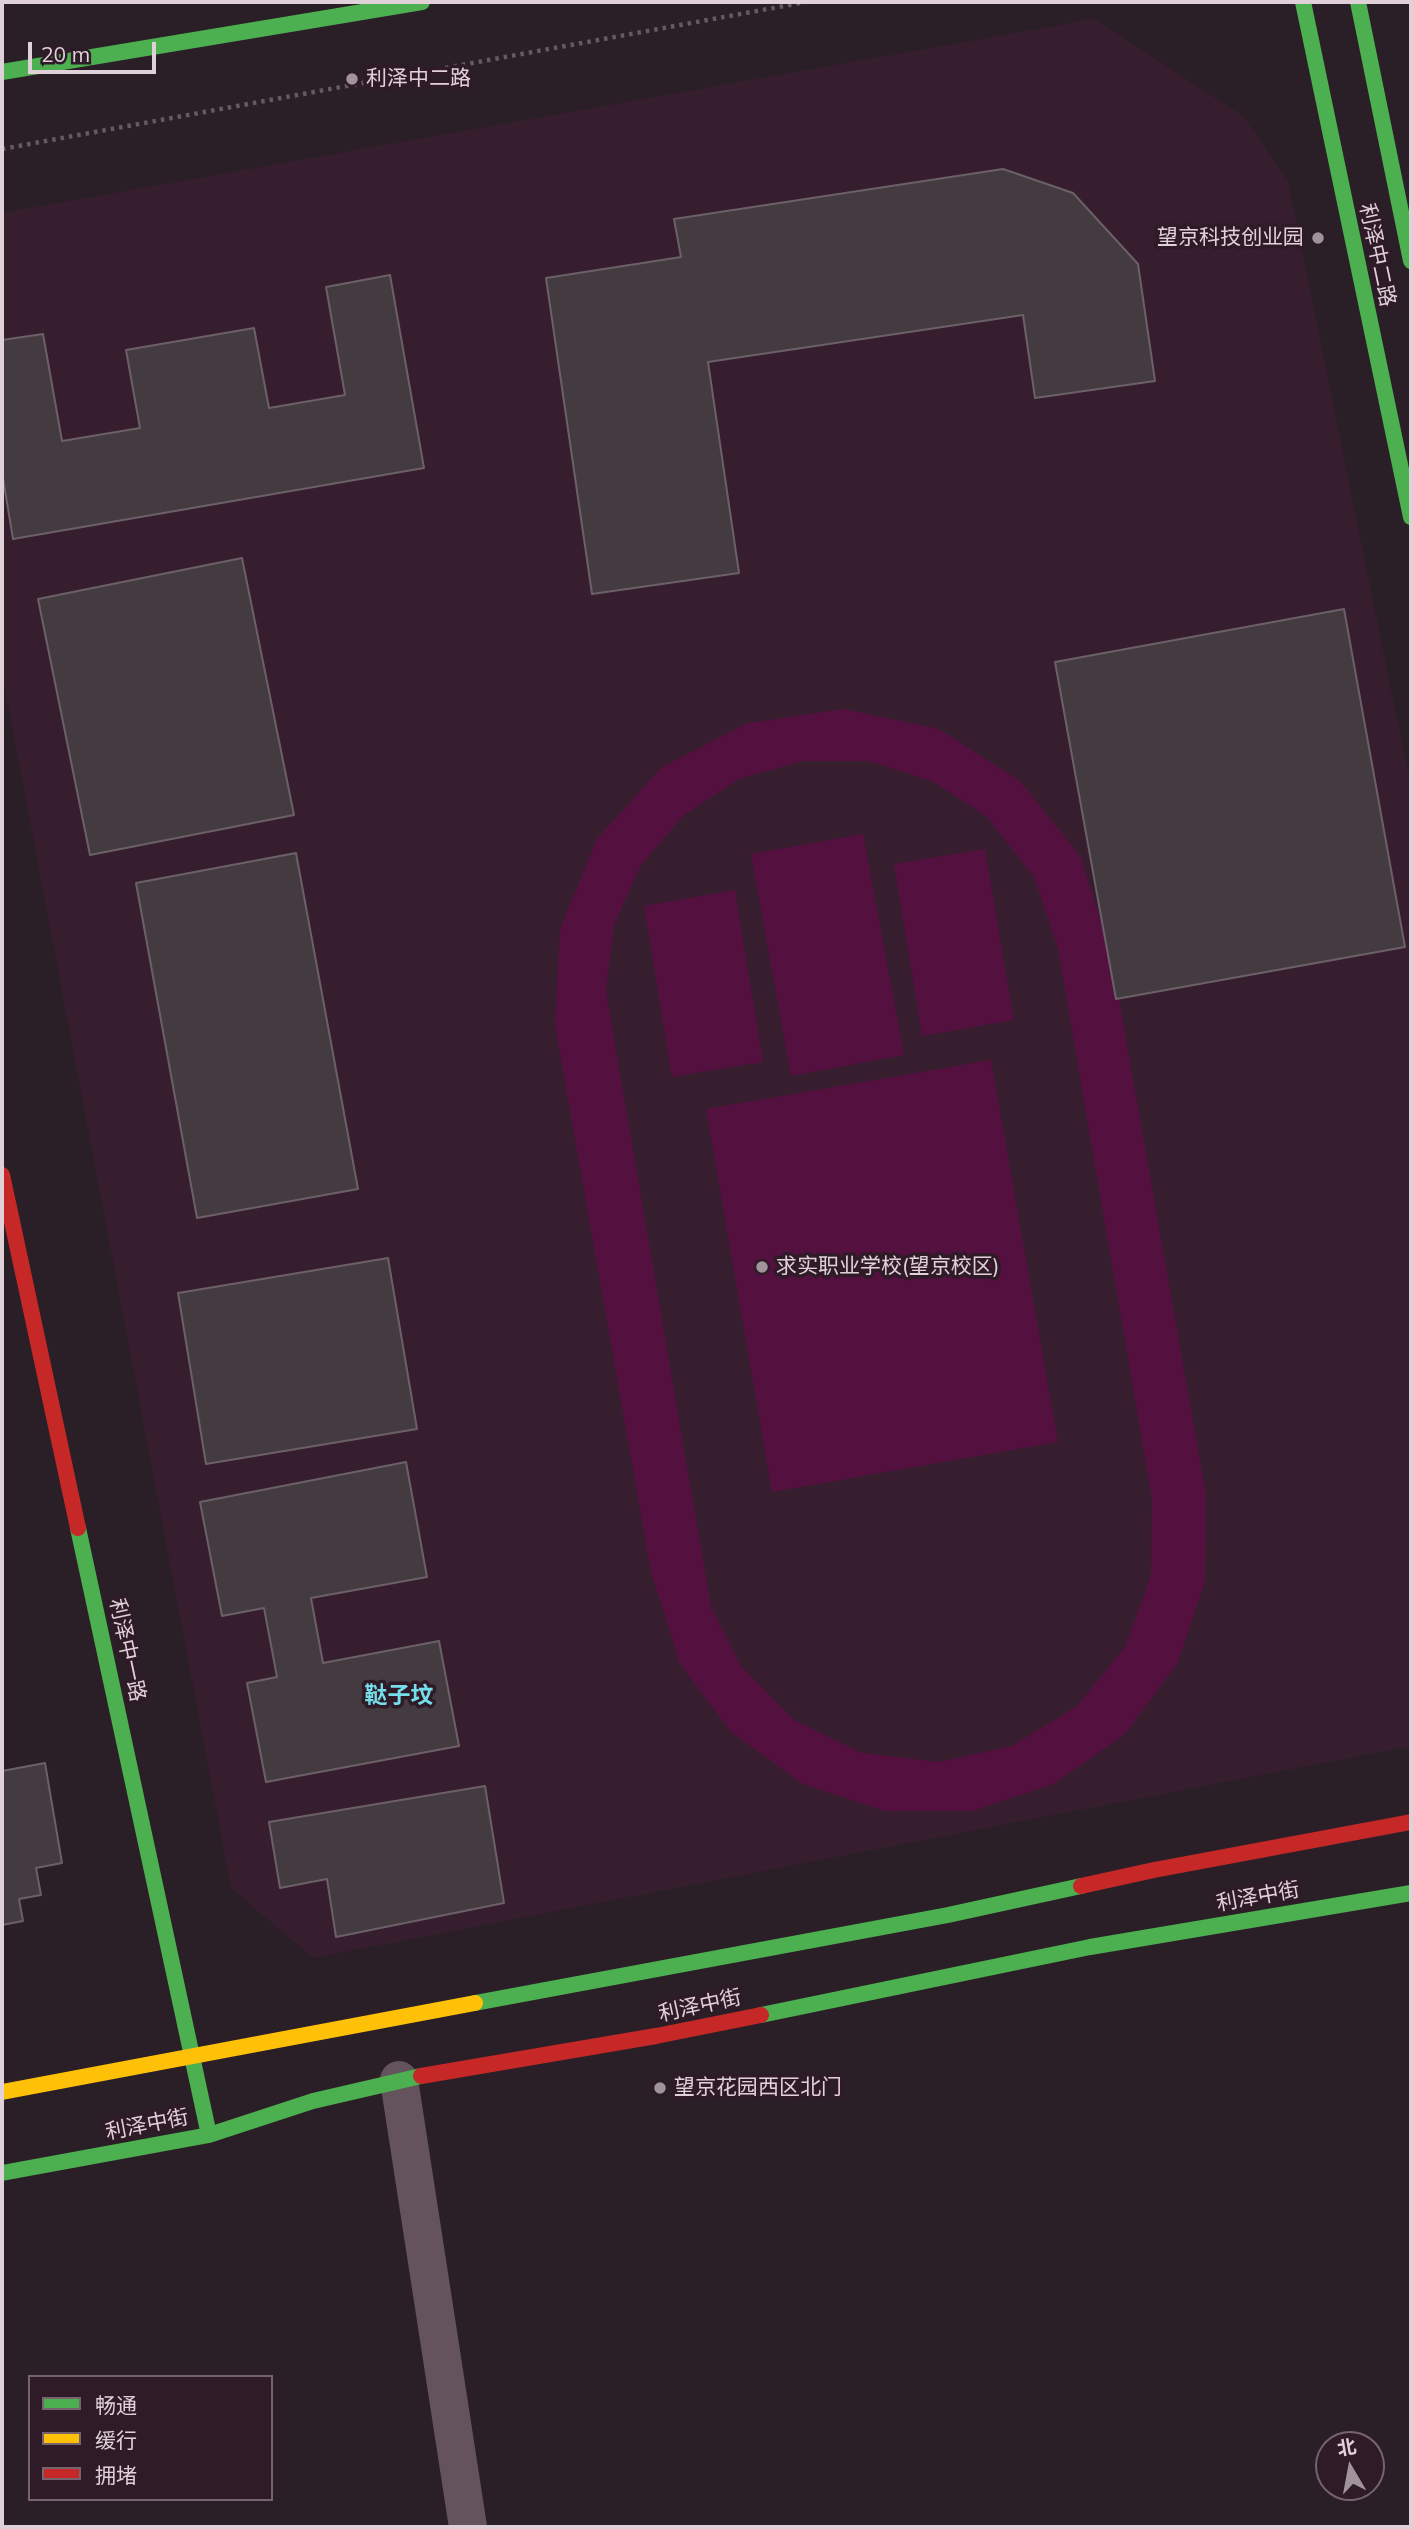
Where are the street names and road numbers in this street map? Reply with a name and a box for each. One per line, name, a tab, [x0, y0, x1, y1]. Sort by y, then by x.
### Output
street label: 利泽中二路	[1354, 201, 1400, 309]
street label: 利泽中一路	[104, 1596, 150, 1704]
street label: 利泽中街	[1214, 1877, 1302, 1917]
street label: 利泽中街	[656, 1985, 744, 2027]
street label: 利泽中街	[103, 2105, 191, 2145]

